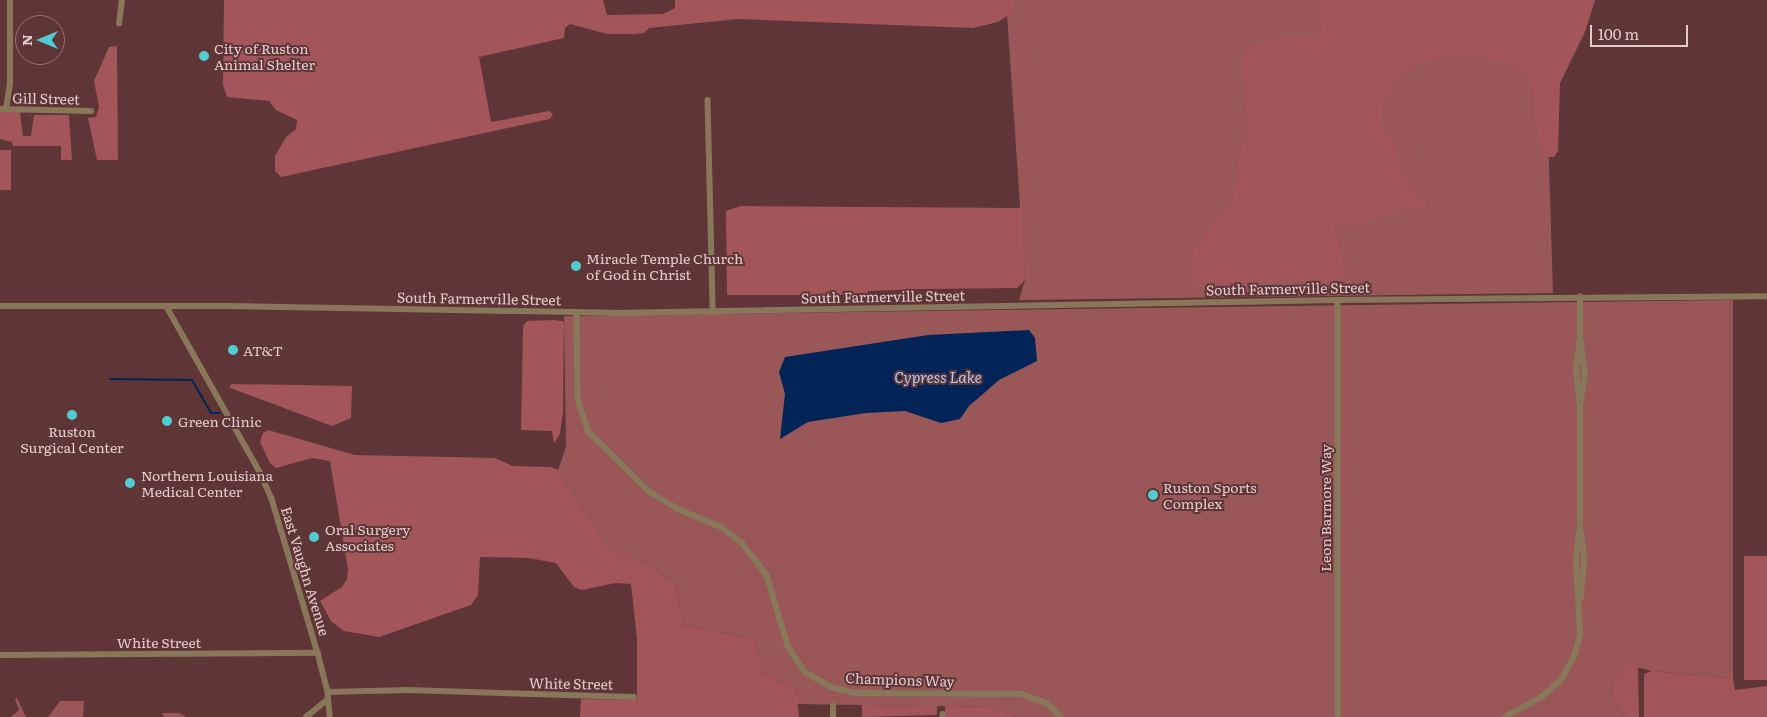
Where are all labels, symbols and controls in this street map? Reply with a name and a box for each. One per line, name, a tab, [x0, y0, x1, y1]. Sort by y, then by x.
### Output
north arrow	[15, 15, 65, 65]
scale bar	[1592, 15, 1690, 47]
text: 100 m	[1598, 22, 1639, 45]
text: N	[16, 34, 36, 46]
place label: City of Ruston Animal Shelter	[214, 40, 315, 72]
marker: City of Ruston Animal Shelter	[198, 50, 210, 62]
street label: Gill Street	[12, 89, 80, 107]
place label: Miracle Temple Church of God in Christ	[586, 250, 743, 282]
marker: Miracle Temple Church of God in Christ	[570, 260, 582, 272]
street label: South Farmerville Street	[1206, 278, 1370, 298]
street label: South Farmerville Street	[801, 286, 965, 306]
street label: South Farmerville Street	[397, 288, 561, 308]
place label: AT&T	[243, 342, 283, 358]
marker: AT&T	[227, 344, 239, 356]
water label: Cypress Lake	[894, 368, 982, 386]
marker: Ruston Surgical Center	[66, 409, 78, 421]
place label: Green Clinic	[178, 413, 261, 429]
marker: Green Clinic	[160, 414, 174, 428]
place label: Ruston Surgical Center	[20, 423, 124, 456]
street label: Leon Barmore Way	[1317, 444, 1333, 572]
place label: Northern Louisiana Medical Center	[141, 467, 273, 500]
marker: Northern Louisiana Medical Center	[123, 476, 137, 490]
place label: Ruston Sports Complex	[1163, 479, 1257, 512]
marker: Ruston Sports Complex	[1147, 489, 1159, 501]
street label: East Vaughn Avenue	[278, 504, 334, 638]
place label: Oral Surgery Associates	[325, 521, 410, 554]
marker: Oral Surgery Associates	[307, 530, 321, 544]
street label: White Street	[117, 634, 201, 650]
street label: Champions Way	[845, 669, 955, 689]
street label: White Street	[529, 674, 613, 692]

